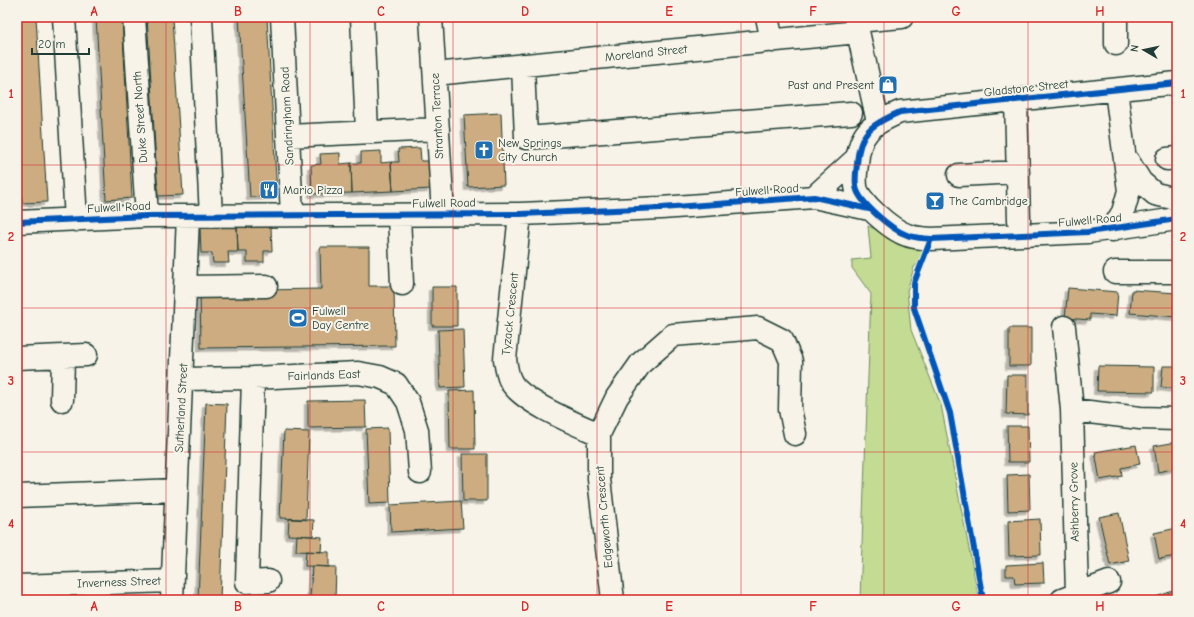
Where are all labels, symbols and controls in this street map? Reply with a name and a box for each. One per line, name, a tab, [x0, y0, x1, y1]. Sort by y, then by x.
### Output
text: A	[90, 4, 98, 19]
text: B	[234, 4, 242, 19]
text: C	[377, 4, 385, 19]
text: D	[521, 4, 529, 19]
text: E	[665, 4, 673, 19]
text: F	[809, 4, 817, 19]
text: G	[951, 4, 961, 19]
text: H	[1095, 4, 1105, 19]
scale bar	[32, 30, 89, 56]
north arrow	[1124, 30, 1164, 70]
text: 20 m	[38, 37, 66, 51]
street label: Moreland Street	[604, 42, 688, 64]
text: N	[1128, 44, 1142, 53]
street label: Sandringham Road	[277, 66, 297, 166]
street label: Duke Street North	[130, 71, 150, 163]
street label: Stranton Terrace	[428, 73, 446, 159]
shop icon: Past and Present	[877, 74, 899, 96]
street label: Gladstone Street	[983, 77, 1070, 99]
place label: Past and Present	[788, 78, 875, 92]
text: 1	[8, 86, 14, 101]
text: 1	[1180, 86, 1186, 101]
place label: New Springs City Church	[498, 136, 562, 164]
church icon: New Springs City Church	[473, 139, 495, 161]
restaurant icon: Mario Pizza	[258, 179, 280, 201]
street label: Fulwell Road	[735, 181, 799, 199]
place label: Mario Pizza	[283, 183, 343, 197]
bar icon: The Cambridge	[924, 190, 946, 212]
place label: The Cambridge	[949, 194, 1028, 208]
street label: Fulwell Road	[412, 195, 476, 211]
street label: Fulwell Road	[87, 198, 151, 216]
street label: Fulwell Road	[1058, 210, 1122, 230]
text: 2	[8, 229, 14, 244]
text: 2	[1180, 229, 1186, 244]
street label: Tyzack Crescent	[499, 271, 521, 356]
place label: Fulwell Day Centre	[312, 304, 369, 332]
sports icon: Fulwell Day Centre	[287, 307, 309, 329]
street label: Sutherland Street	[172, 362, 190, 453]
street label: Fairlands East	[287, 367, 361, 383]
text: 3	[8, 373, 14, 388]
text: 3	[1180, 373, 1186, 388]
street label: Ashberry Grove	[1066, 462, 1082, 542]
street label: Edgeworth Crescent	[593, 465, 615, 569]
text: 4	[8, 516, 14, 531]
text: 4	[1180, 516, 1186, 531]
street label: Inverness Street	[77, 574, 162, 590]
text: A	[90, 599, 98, 614]
text: B	[234, 599, 242, 614]
text: C	[377, 599, 385, 614]
text: D	[521, 599, 529, 614]
text: E	[665, 599, 673, 614]
text: F	[809, 599, 817, 614]
text: G	[951, 599, 961, 614]
text: H	[1095, 599, 1105, 614]

